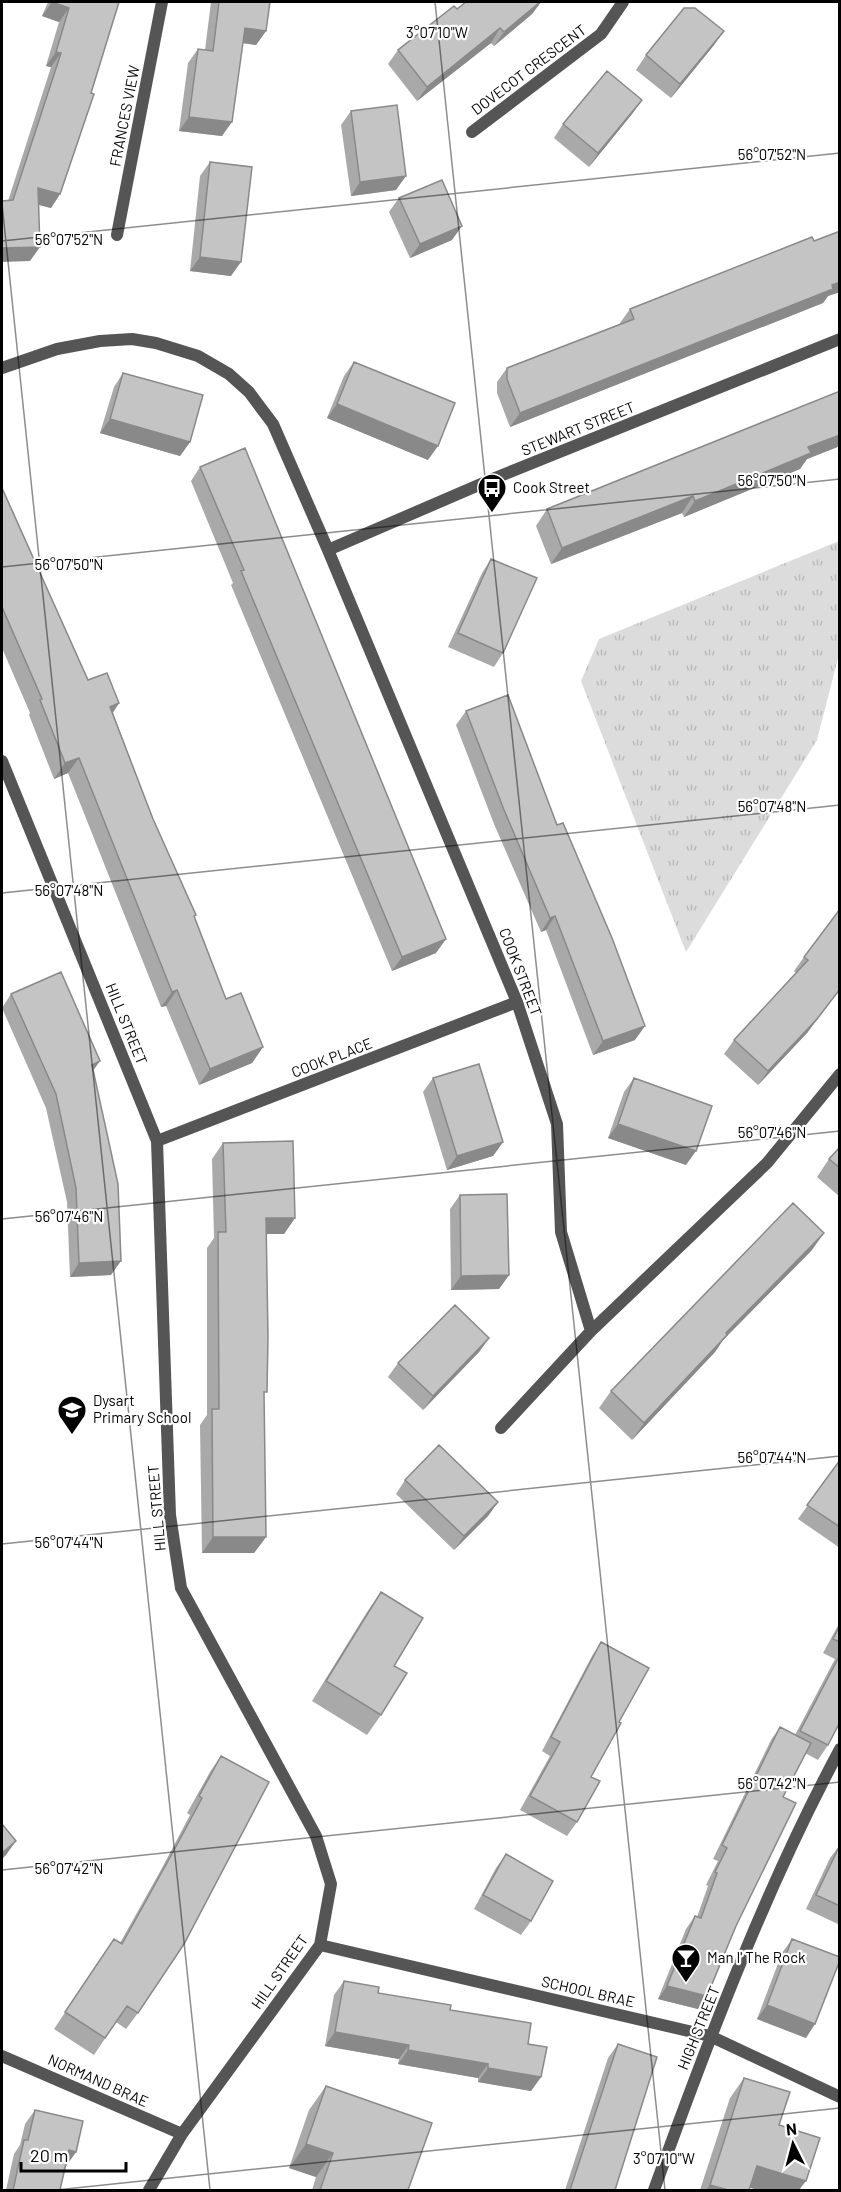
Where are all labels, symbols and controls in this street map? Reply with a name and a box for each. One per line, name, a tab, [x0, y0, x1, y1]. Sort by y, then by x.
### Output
street label: DOVECOT CRESCENT	[467, 20, 589, 118]
text: 3°07'10"W	[406, 23, 468, 41]
street label: FRANCES VIEW	[105, 64, 143, 168]
text: 56°07'52"N	[738, 145, 806, 163]
text: 56°07'52"N	[35, 230, 103, 248]
street label: STEWART STREET	[518, 397, 637, 459]
text: 56°07'50"N	[738, 471, 806, 489]
bus stop icon: Cook Street	[476, 472, 508, 514]
place label: Cook Street	[513, 478, 590, 496]
text: 56°07'50"N	[35, 555, 103, 573]
text: 56°07'48"N	[738, 797, 806, 815]
text: 56°07'48"N	[35, 881, 103, 899]
street label: COOK STREET	[496, 925, 546, 1018]
street label: HILL STREET	[102, 980, 151, 1067]
street label: COOK PLACE	[289, 1033, 375, 1081]
text: 56°07'46"N	[738, 1123, 806, 1141]
text: 56°07'46"N	[35, 1207, 103, 1225]
place label: Dysart Primary School	[93, 1391, 191, 1426]
school or university icon: Dysart Primary School	[56, 1394, 88, 1436]
text: 56°07'44"N	[738, 1448, 806, 1466]
street label: HILL STREET	[143, 1464, 169, 1552]
text: 56°07'44"N	[35, 1533, 103, 1551]
text: 56°07'42"N	[738, 1774, 806, 1792]
text: 56°07'42"N	[35, 1859, 103, 1877]
street label: HILL STREET	[247, 1931, 311, 2012]
bar icon: Man I' The Rock	[670, 1942, 702, 1984]
place label: Man I' The Rock	[707, 1948, 806, 1966]
street label: SCHOOL BRAE	[540, 1972, 637, 2011]
street label: HIGH STREET	[673, 1983, 723, 2072]
street label: NORMAND BRAE	[45, 2050, 151, 2110]
north arrow	[763, 2114, 823, 2174]
text: N	[785, 2119, 798, 2139]
scale bar	[21, 2135, 126, 2173]
text: 20 m	[30, 2144, 68, 2166]
text: 3°07'10"W	[633, 2149, 695, 2167]

